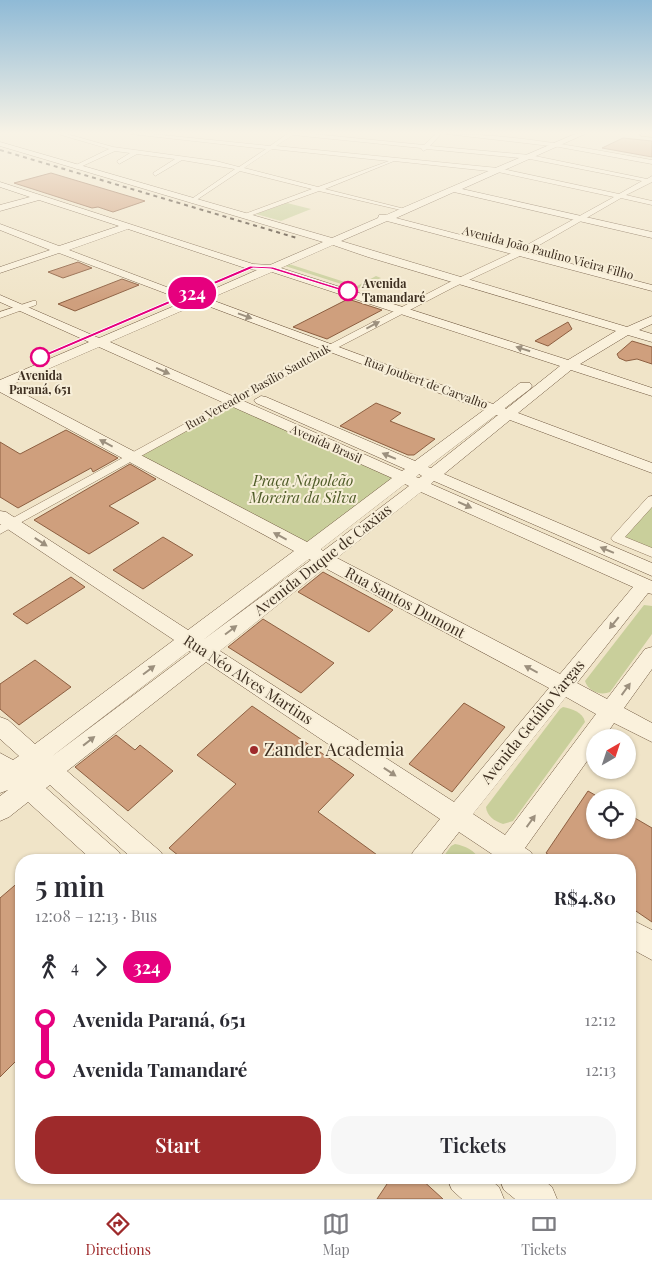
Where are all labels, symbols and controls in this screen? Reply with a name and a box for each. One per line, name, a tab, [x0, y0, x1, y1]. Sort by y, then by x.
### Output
street label: Avenida João Paulino Vieira Filho	[460, 221, 636, 283]
place label: Avenida Tamandaré	[361, 275, 425, 305]
line badge: 324	[163, 277, 221, 309]
text: 324	[178, 281, 206, 305]
marker: Avenida Tamandaré	[338, 281, 358, 301]
one-way arrow	[237, 313, 252, 320]
one-way arrow	[366, 321, 381, 329]
street label: Rua Vereador Basílio Sautchuk	[182, 339, 333, 433]
one-way arrow	[515, 345, 530, 353]
marker: Avenida Paraná, 651	[30, 347, 50, 367]
street label: Rua Joubert de Carvalho	[362, 352, 491, 412]
place label: Avenida Paraná, 651	[9, 367, 71, 397]
one-way arrow	[156, 368, 170, 376]
street label: Avenida Brasil	[287, 420, 365, 466]
one-way arrow	[99, 439, 113, 447]
one-way arrow	[382, 451, 396, 459]
park label: Praça Napoleão Moreira da Silva	[248, 470, 357, 507]
street label: Avenida Duque de Caxias	[249, 499, 395, 620]
one-way arrow	[458, 502, 472, 510]
one-way arrow	[273, 532, 287, 540]
one-way arrow	[34, 538, 47, 547]
one-way arrow	[600, 546, 614, 554]
street label: Rua Santos Dumont	[342, 562, 470, 643]
one-way arrow	[608, 616, 619, 629]
one-way arrow	[224, 625, 237, 636]
street label: Rua Néo Alves Martins	[180, 630, 317, 728]
street label: Avenida Getúlio Vargas	[475, 655, 589, 788]
one-way arrow	[142, 664, 155, 675]
one-way arrow	[524, 665, 539, 673]
one-way arrow	[621, 683, 632, 696]
north arrow	[586, 729, 636, 779]
map controls	[586, 729, 636, 839]
one-way arrow	[82, 736, 96, 746]
place label: Zander Academia	[264, 737, 404, 761]
marker: Zander Academia	[248, 744, 260, 756]
one-way arrow	[383, 768, 396, 777]
button: locate	[586, 789, 636, 839]
one-way arrow	[526, 814, 536, 828]
text: 5 min	[35, 867, 105, 904]
text: R$4.80	[554, 884, 616, 910]
text: 12:08 – 12:13 · Bus	[35, 905, 157, 926]
icon: walk	[35, 953, 63, 981]
icon: forward	[87, 953, 115, 981]
text: 324	[133, 955, 161, 979]
text: 4	[71, 956, 79, 977]
text: Avenida Paraná, 651	[73, 1006, 246, 1032]
text: 12:12	[585, 1009, 616, 1030]
text: Avenida Tamandaré	[73, 1056, 247, 1082]
text: 12:13	[585, 1059, 616, 1080]
button: Start	[35, 1116, 321, 1174]
button: Tickets	[331, 1116, 616, 1174]
tab: Directions	[86, 1210, 151, 1259]
tab: Map	[322, 1210, 350, 1259]
tab: Tickets	[521, 1210, 566, 1259]

